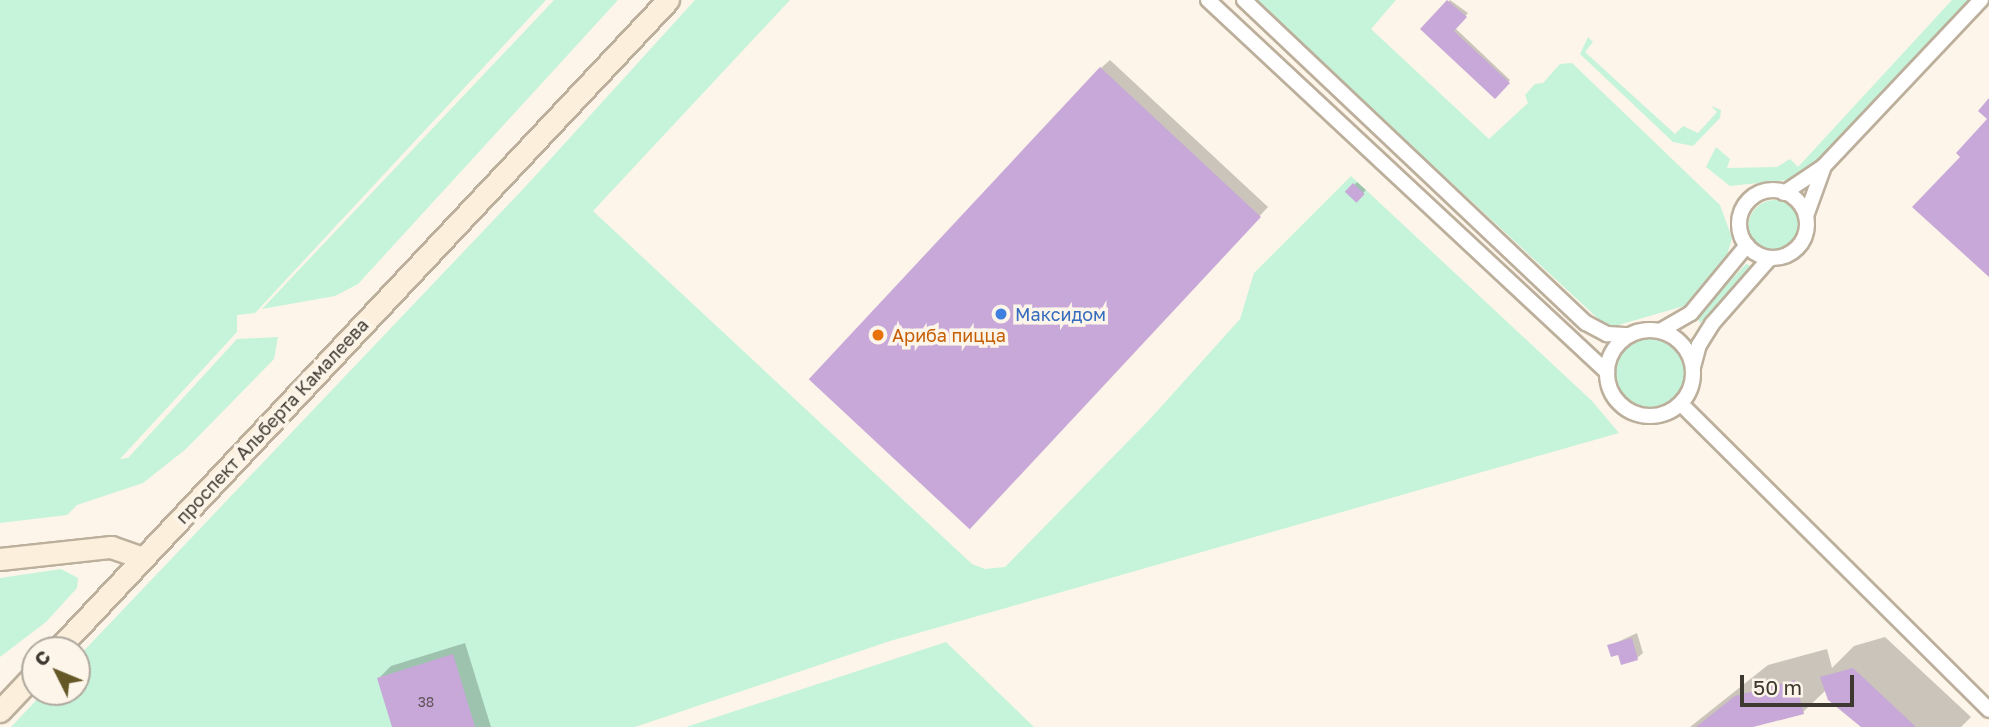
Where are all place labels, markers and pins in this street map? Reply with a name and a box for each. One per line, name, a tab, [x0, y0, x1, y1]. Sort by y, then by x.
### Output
place label: Максидом	[1015, 303, 1106, 325]
marker: Максидом	[993, 306, 1009, 322]
place label: Ариба пицца	[892, 324, 1006, 346]
marker: Ариба пицца	[870, 327, 886, 343]

